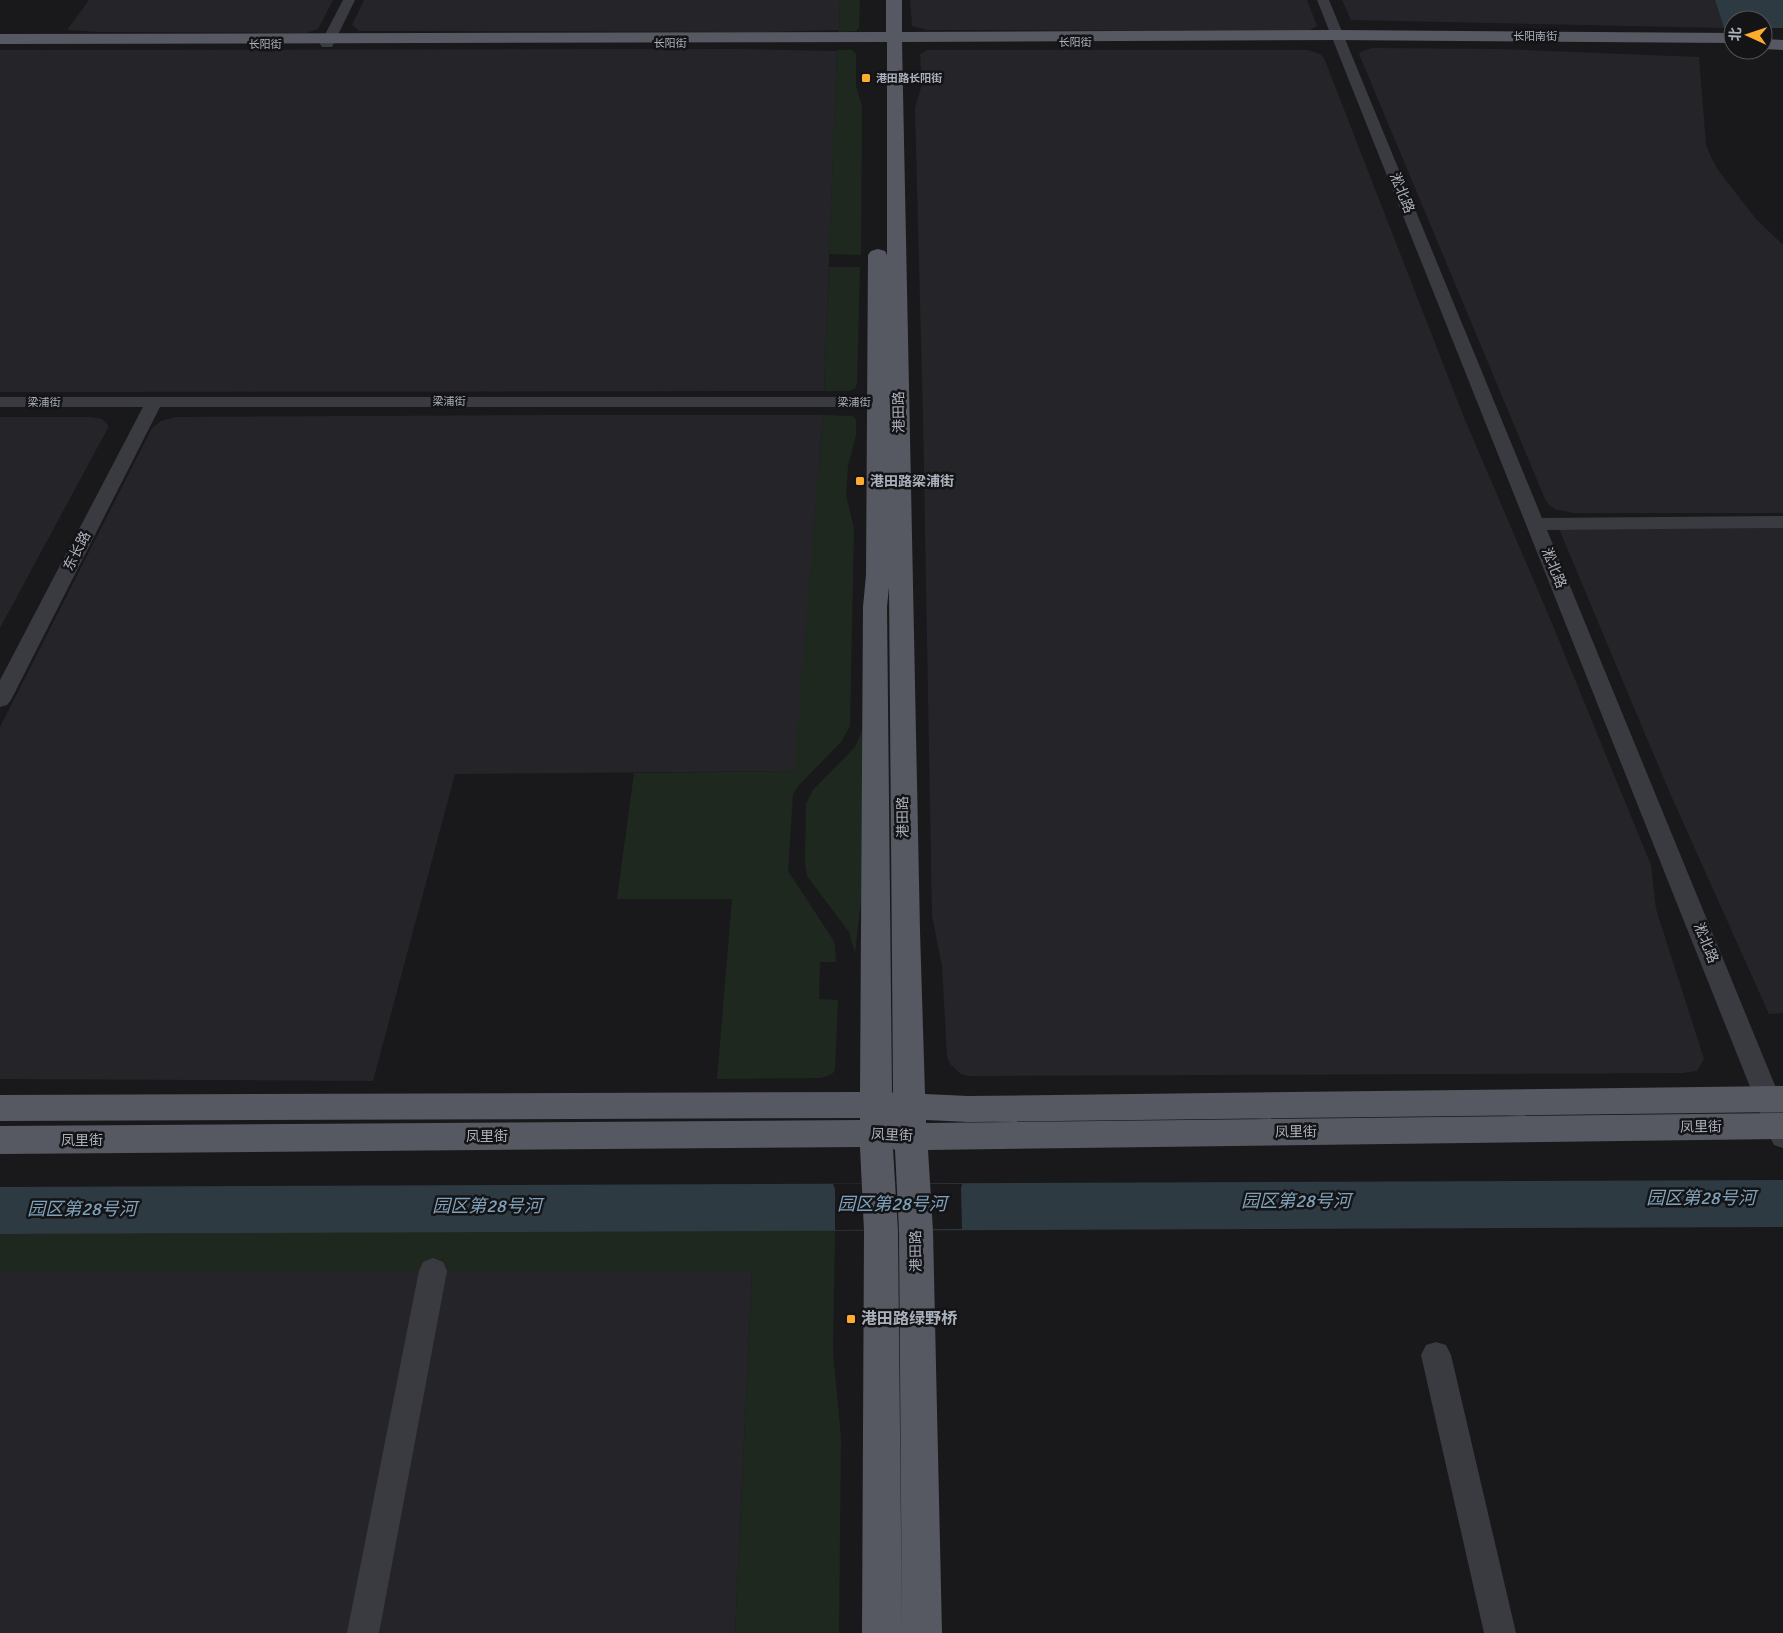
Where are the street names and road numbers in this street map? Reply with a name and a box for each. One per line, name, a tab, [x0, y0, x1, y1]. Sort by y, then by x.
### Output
street label: 长阳南街	[1513, 30, 1557, 43]
street label: 长阳街	[1059, 36, 1092, 49]
street label: 长阳街	[654, 37, 687, 50]
street label: 长阳街	[249, 38, 282, 51]
street label: 淞北路	[1386, 170, 1418, 216]
street label: 港田路	[890, 391, 908, 433]
street label: 梁浦街	[433, 395, 466, 408]
street label: 梁浦街	[28, 396, 61, 409]
street label: 梁浦街	[838, 396, 871, 409]
street label: 东长路	[60, 528, 94, 574]
street label: 淞北路	[1538, 545, 1570, 591]
street label: 港田路	[894, 796, 912, 838]
street label: 淞北路	[1690, 920, 1722, 966]
street label: 凤里街	[1680, 1118, 1722, 1136]
street label: 凤里街	[1275, 1123, 1317, 1141]
street label: 凤里街	[871, 1125, 913, 1145]
street label: 凤里街	[466, 1128, 508, 1145]
street label: 凤里街	[61, 1132, 103, 1149]
street label: 港田路	[907, 1230, 925, 1272]

